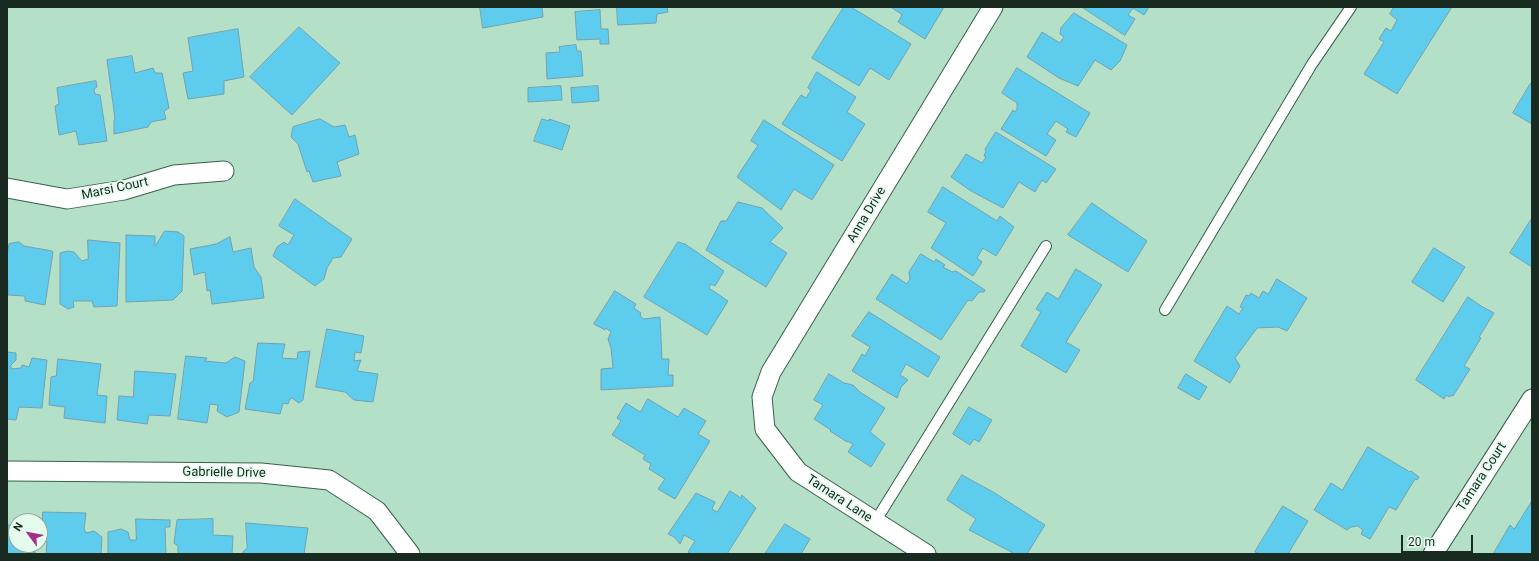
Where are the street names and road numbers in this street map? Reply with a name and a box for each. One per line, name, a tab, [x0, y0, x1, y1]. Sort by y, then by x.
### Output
street label: Marsi Court	[80, 174, 150, 204]
street label: Anna Drive	[844, 184, 890, 246]
street label: Tamara Court	[1454, 440, 1510, 514]
street label: Gabrielle Drive	[182, 464, 266, 482]
street label: Tamara Lane	[803, 472, 875, 526]

